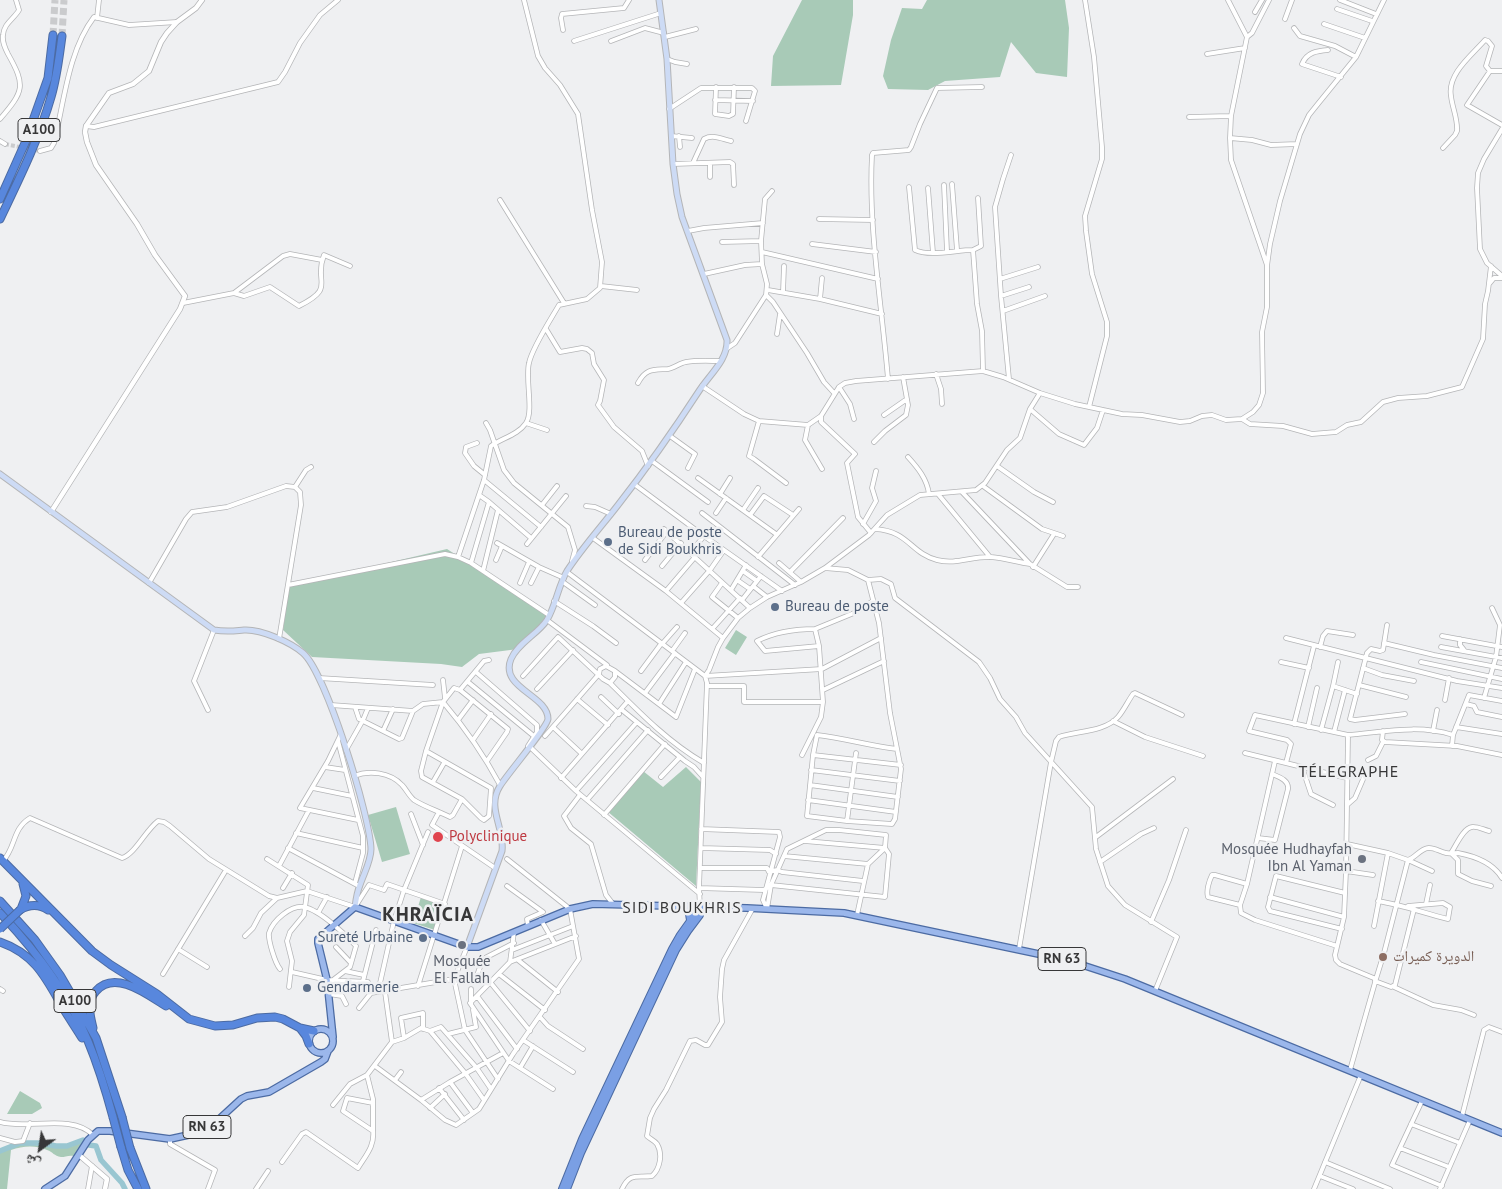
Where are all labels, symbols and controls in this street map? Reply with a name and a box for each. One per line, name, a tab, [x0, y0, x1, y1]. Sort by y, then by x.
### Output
road number: A100	[18, 118, 60, 142]
place label: Bureau de poste de Sidi Boukhris	[618, 524, 722, 559]
marker: Bureau de poste de Sidi Boukhris	[602, 536, 614, 548]
place label: Bureau de poste	[785, 598, 889, 616]
marker: Bureau de poste	[769, 601, 781, 613]
district label: TÉLEGRAPHE	[1297, 762, 1401, 782]
place label: Polyclinique	[449, 828, 527, 846]
marker: Polyclinique	[431, 830, 445, 844]
place label: Mosquée Hudhayfah Ibn Al Yaman	[1221, 841, 1352, 876]
marker: Mosquée Hudhayfah Ibn Al Yaman	[1356, 853, 1368, 865]
district label: SIDI BOUKHRIS	[621, 898, 743, 918]
district label: KHRAÏCIA	[381, 903, 475, 927]
place label: Sureté Urbaine	[317, 929, 413, 947]
marker: Sureté Urbaine	[417, 932, 429, 944]
marker: Mosquée El Fallah	[456, 939, 468, 951]
road number: RN 63	[1038, 948, 1086, 971]
place label: الدويرة كميرات	[1393, 948, 1474, 966]
marker: الدويرة كميرات	[1377, 951, 1389, 963]
place label: Mosquée El Fallah	[433, 953, 491, 988]
place label: Gendarmerie	[317, 979, 399, 997]
marker: Gendarmerie	[301, 982, 313, 994]
road number: A100	[54, 989, 96, 1012]
road number: RN 63	[183, 1116, 231, 1138]
north arrow	[15, 1124, 65, 1174]
text: ش	[21, 1150, 43, 1173]

